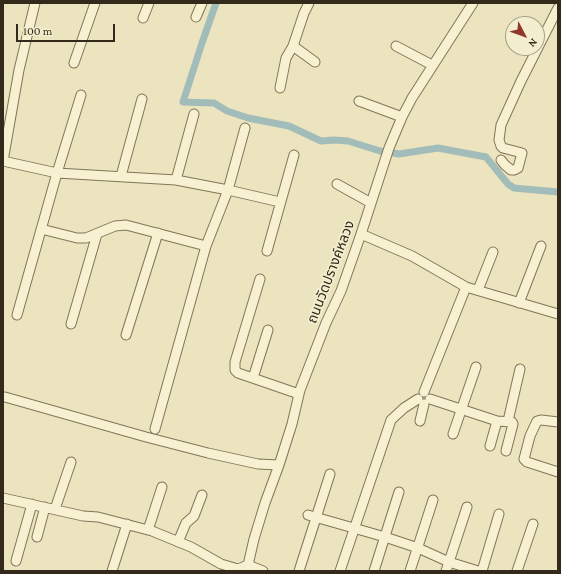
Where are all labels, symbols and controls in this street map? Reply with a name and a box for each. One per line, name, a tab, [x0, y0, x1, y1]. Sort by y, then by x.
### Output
scale bar	[18, 16, 117, 42]
north arrow	[505, 16, 545, 56]
text: 100 m	[23, 24, 52, 38]
text: N	[526, 36, 540, 50]
street label: ถนนวัดปรางค์หลวง	[304, 218, 358, 326]

